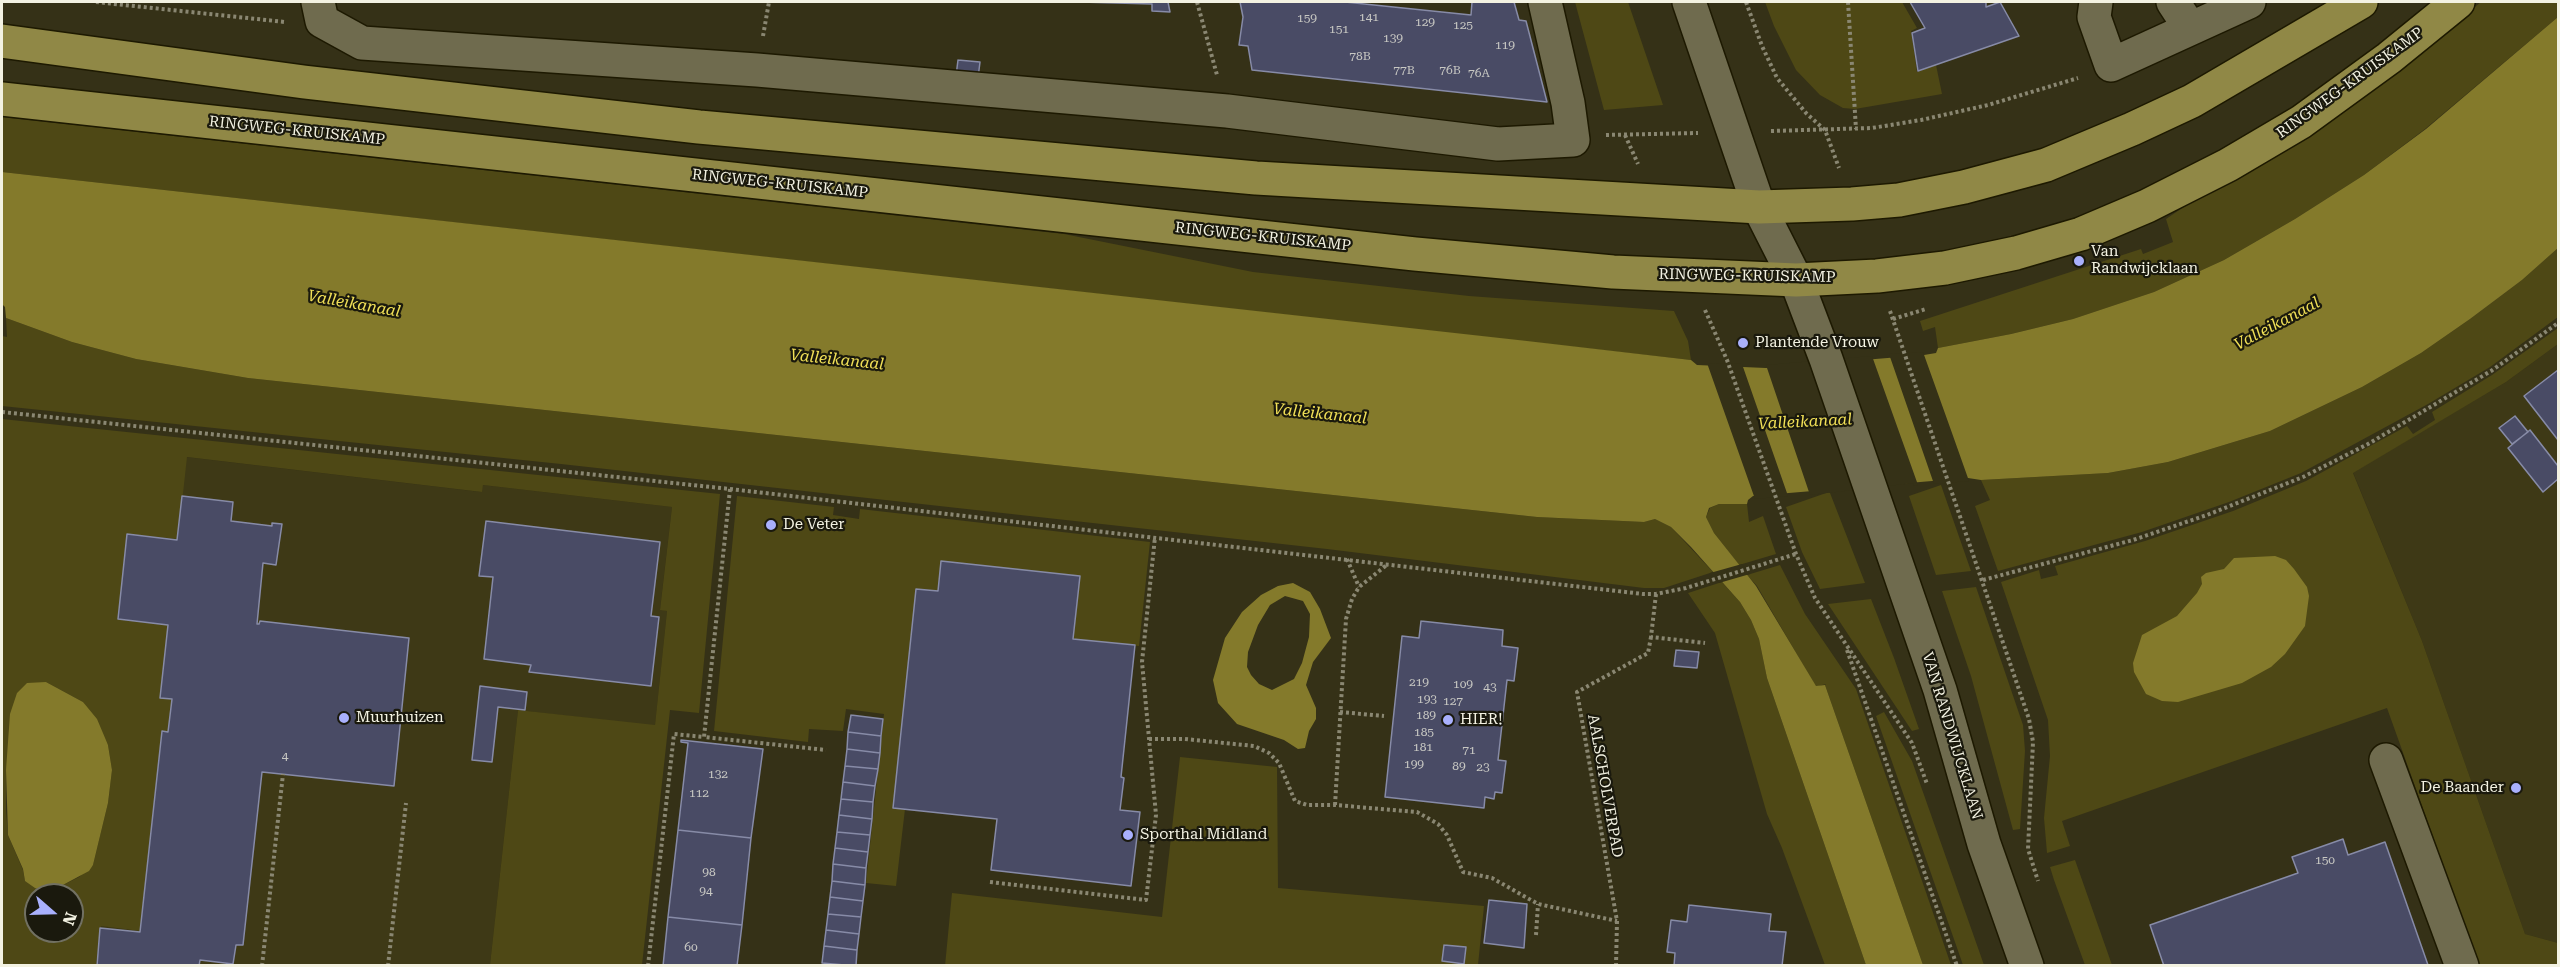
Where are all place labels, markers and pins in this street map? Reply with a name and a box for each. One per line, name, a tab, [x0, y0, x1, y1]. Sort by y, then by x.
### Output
place label: Van Randwijcklaan	[2091, 243, 2198, 278]
marker: Van Randwijcklaan	[2072, 254, 2086, 268]
place label: Plantende Vrouw	[1755, 334, 1879, 352]
marker: Plantende Vrouw	[1736, 336, 1750, 350]
place label: De Veter	[783, 516, 844, 534]
marker: De Veter	[764, 518, 778, 532]
place label: Muurhuizen	[356, 709, 444, 727]
marker: Muurhuizen	[337, 711, 351, 725]
place label: HIER!	[1460, 711, 1502, 729]
marker: HIER!	[1441, 713, 1455, 727]
place label: De Baander	[2421, 779, 2504, 797]
marker: De Baander	[2509, 781, 2523, 795]
place label: Sporthal Midland	[1140, 826, 1267, 844]
marker: Sporthal Midland	[1121, 828, 1135, 842]

